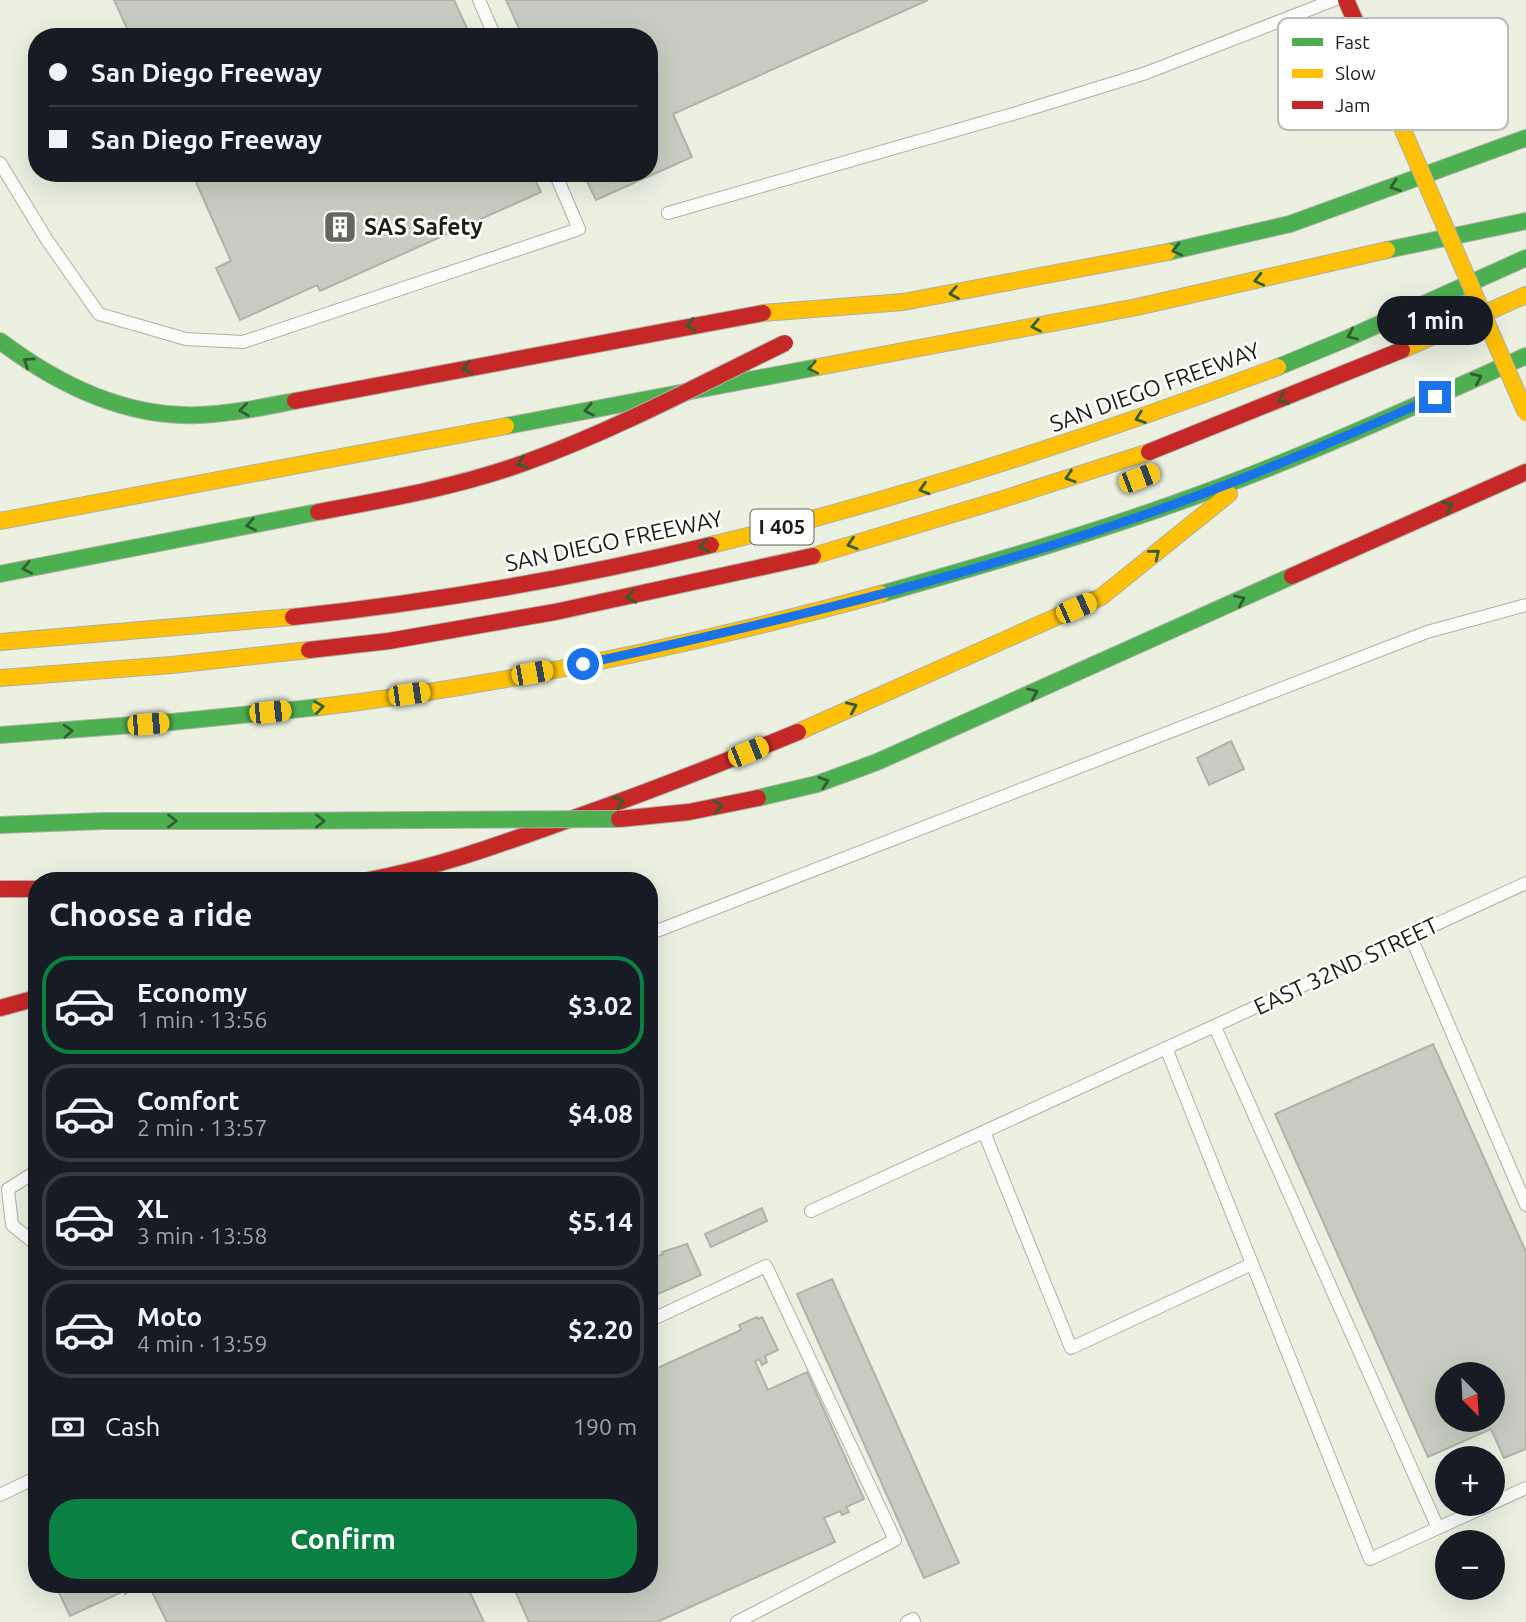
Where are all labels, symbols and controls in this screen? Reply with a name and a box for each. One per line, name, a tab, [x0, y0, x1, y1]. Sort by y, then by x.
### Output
legend	[1278, 18, 1508, 130]
text: Fast	[1335, 31, 1370, 53]
text: San Diego Freeway	[91, 58, 322, 87]
text: Slow	[1335, 62, 1376, 84]
text: Jam	[1335, 94, 1371, 116]
text: San Diego Freeway	[91, 125, 322, 154]
one-way arrow	[1390, 178, 1402, 192]
building icon: SAS Safety	[321, 208, 359, 246]
place label: SAS Safety	[364, 214, 483, 239]
one-way arrow	[1171, 242, 1183, 257]
one-way arrow	[1253, 272, 1265, 287]
one-way arrow	[948, 284, 960, 299]
callout: 1 min	[1377, 296, 1493, 344]
text: 1 min	[1406, 308, 1464, 333]
one-way arrow	[685, 317, 697, 332]
one-way arrow	[1030, 318, 1042, 333]
one-way arrow	[1346, 327, 1359, 341]
street label: SAN DIEGO FREEWAY	[1046, 337, 1264, 436]
one-way arrow	[22, 358, 35, 371]
one-way arrow	[461, 359, 473, 374]
one-way arrow	[807, 360, 819, 375]
one-way arrow	[1470, 372, 1482, 386]
route end	[1419, 381, 1451, 413]
one-way arrow	[1278, 391, 1291, 405]
one-way arrow	[238, 402, 250, 417]
one-way arrow	[583, 402, 595, 417]
one-way arrow	[1134, 410, 1147, 424]
one-way arrow	[517, 455, 529, 469]
car	[1116, 461, 1163, 495]
one-way arrow	[1064, 469, 1076, 484]
one-way arrow	[918, 480, 930, 495]
one-way arrow	[1441, 500, 1453, 514]
street label: SAN DIEGO FREEWAY	[503, 505, 726, 576]
road number: I 405	[750, 510, 814, 544]
one-way arrow	[245, 517, 257, 532]
one-way arrow	[847, 536, 859, 551]
one-way arrow	[698, 538, 710, 553]
one-way arrow	[1147, 550, 1159, 563]
one-way arrow	[21, 560, 33, 575]
one-way arrow	[625, 588, 637, 603]
car	[1053, 590, 1100, 626]
one-way arrow	[1233, 594, 1246, 608]
route start	[567, 648, 599, 680]
car	[510, 659, 555, 687]
car	[387, 681, 432, 707]
one-way arrow	[1026, 687, 1038, 701]
car	[249, 699, 292, 725]
one-way arrow	[313, 699, 325, 714]
one-way arrow	[845, 701, 858, 715]
car	[127, 712, 170, 736]
one-way arrow	[63, 723, 74, 738]
car	[725, 734, 772, 770]
one-way arrow	[817, 776, 829, 790]
one-way arrow	[613, 796, 625, 810]
one-way arrow	[712, 800, 724, 815]
one-way arrow	[167, 813, 178, 829]
one-way arrow	[315, 813, 326, 829]
text: Choose a ride	[49, 896, 252, 932]
street label: EAST 32ND STREET	[1250, 912, 1442, 1019]
icon: car	[53, 974, 116, 1037]
text: Economy	[137, 978, 247, 1007]
text: $3.02	[568, 991, 633, 1020]
text: 1 min · 13:56	[137, 1007, 268, 1032]
icon: car	[53, 1082, 116, 1145]
text: Comfort	[137, 1086, 240, 1115]
text: $4.08	[568, 1099, 633, 1128]
text: 2 min · 13:57	[137, 1115, 268, 1140]
icon: car	[53, 1190, 116, 1253]
text: XL	[137, 1194, 168, 1223]
text: $5.14	[568, 1207, 633, 1236]
text: 3 min · 13:58	[137, 1223, 268, 1248]
icon: car	[53, 1298, 116, 1361]
text: Moto	[137, 1302, 202, 1331]
text: $2.20	[568, 1315, 633, 1344]
text: 4 min · 13:59	[137, 1331, 268, 1356]
north arrow	[1435, 1362, 1505, 1432]
map controls	[1435, 1362, 1505, 1600]
icon: cash	[49, 1408, 87, 1446]
text: Cash	[105, 1412, 160, 1441]
text: 190 m	[573, 1414, 637, 1439]
button: +	[1435, 1446, 1505, 1516]
button: Confirm	[49, 1499, 637, 1579]
button: −	[1435, 1530, 1505, 1600]

